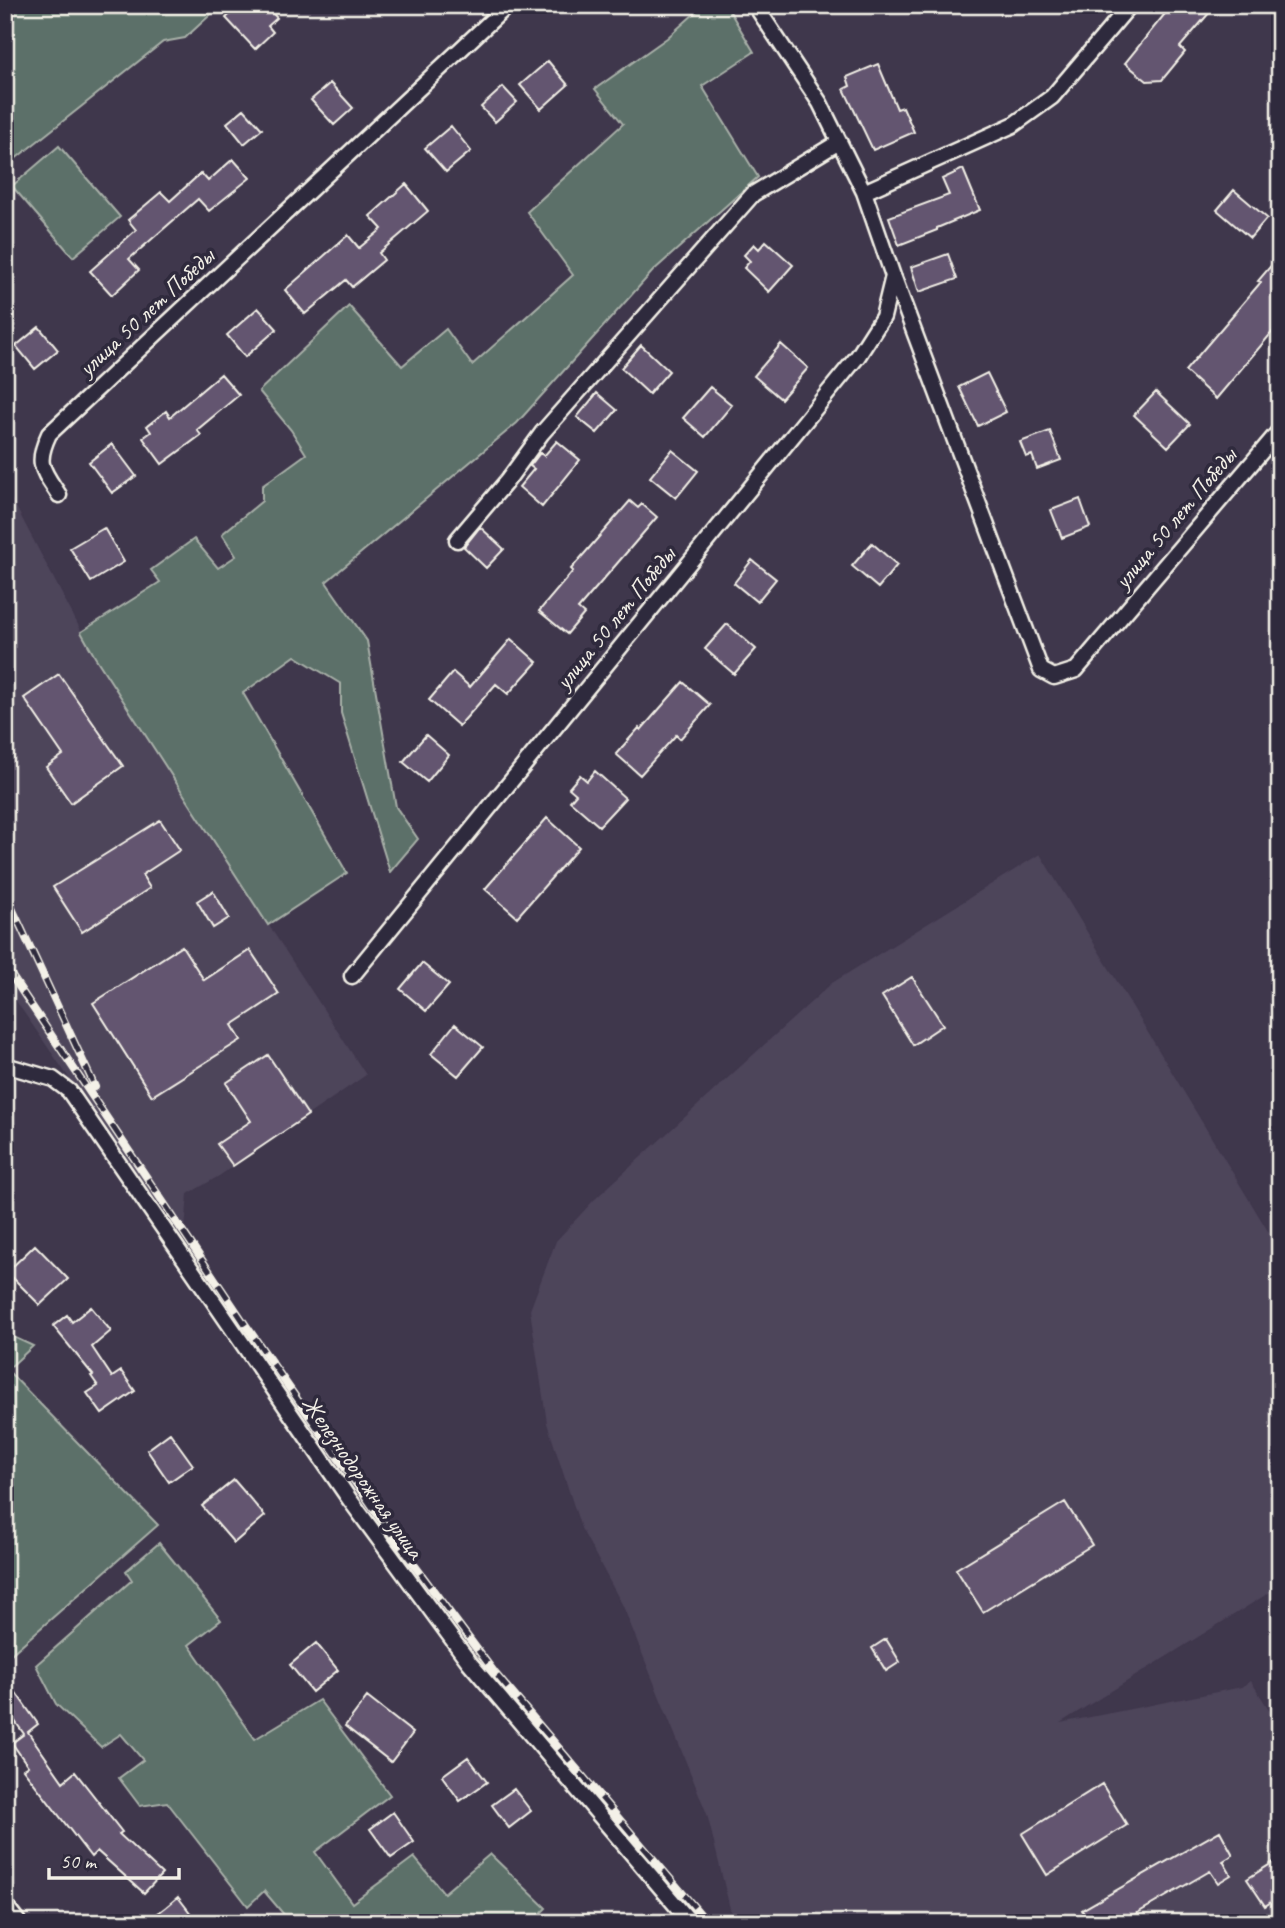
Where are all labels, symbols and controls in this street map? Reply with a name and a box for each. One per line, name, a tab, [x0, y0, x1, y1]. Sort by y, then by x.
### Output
street label: улица 50 лет Победы	[70, 240, 222, 384]
street label: улица 50 лет Победы	[1106, 440, 1244, 596]
street label: улица 50 лет Победы	[547, 539, 683, 697]
street label: Железнодорожная улица	[295, 1389, 432, 1566]
scale bar	[49, 1837, 178, 1881]
text: 50 m	[60, 1848, 98, 1874]

